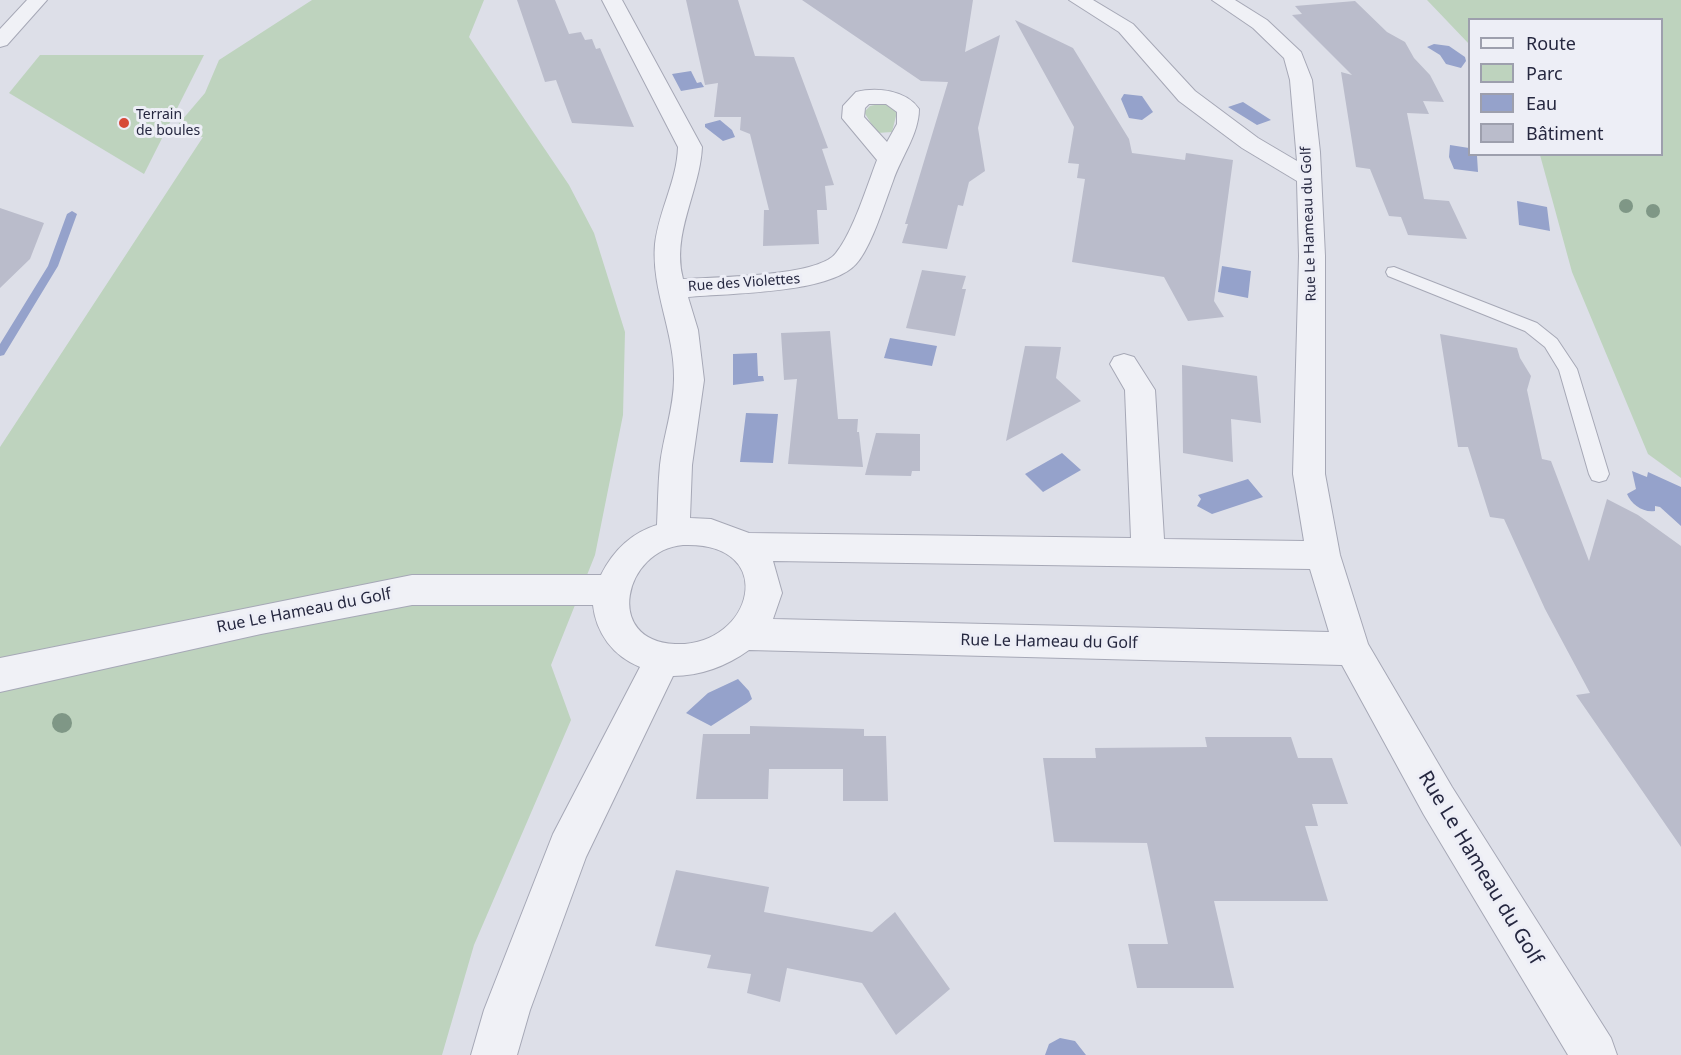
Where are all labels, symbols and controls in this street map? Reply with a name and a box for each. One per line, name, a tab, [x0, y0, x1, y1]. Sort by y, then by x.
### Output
legend	[1468, 18, 1663, 156]
text: Route	[1526, 31, 1576, 55]
text: Parc	[1526, 61, 1563, 85]
text: Eau	[1526, 91, 1557, 115]
place label: Terrain de boules	[136, 107, 200, 140]
marker: Terrain de boules	[117, 116, 131, 130]
text: Bâtiment	[1526, 121, 1604, 145]
street label: Rue Le Hameau du Golf	[1298, 146, 1320, 302]
street label: Rue des Violettes	[687, 271, 801, 295]
street label: Rue Le Hameau du Golf	[215, 585, 393, 637]
street label: Rue Le Hameau du Golf	[960, 631, 1138, 653]
street label: Rue Le Hameau du Golf	[1413, 767, 1547, 969]

